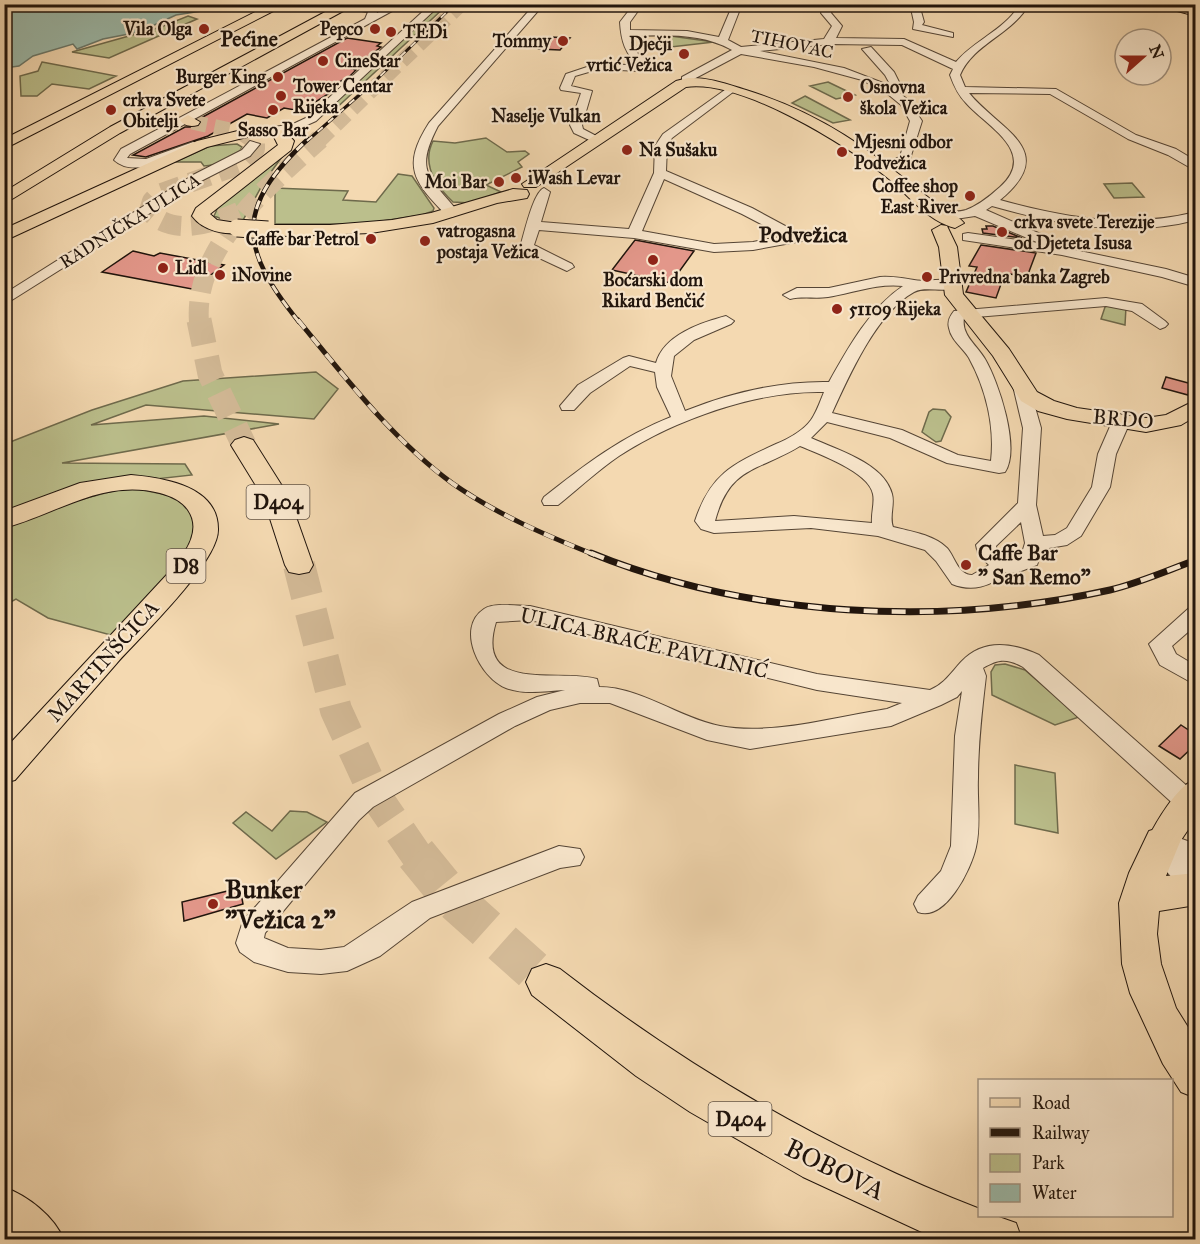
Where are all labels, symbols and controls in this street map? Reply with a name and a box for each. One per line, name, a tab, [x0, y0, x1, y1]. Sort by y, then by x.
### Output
place label: Vila Olga	[123, 18, 192, 41]
place label: Pepco	[320, 18, 363, 41]
place label: TEDi	[402, 21, 448, 43]
marker: Vila Olga	[197, 22, 211, 36]
marker: Pepco	[368, 22, 382, 36]
district label: Pećine	[220, 25, 278, 52]
marker: TEDi	[384, 25, 398, 39]
street label: TIHOVAC	[749, 25, 835, 63]
north arrow	[1113, 27, 1173, 87]
place label: Tommy	[492, 30, 553, 53]
place label: Dječji vrtić Vežica	[586, 33, 673, 76]
marker: Tommy	[556, 34, 570, 48]
text: N	[1145, 42, 1168, 62]
marker: Dječji vrtić Vežica	[677, 47, 691, 61]
place label: CineStar	[335, 50, 402, 72]
marker: CineStar	[316, 54, 330, 68]
place label: Burger King	[175, 66, 267, 89]
marker: Burger King	[271, 70, 285, 84]
place label: Tower Centar Rijeka	[292, 75, 394, 119]
place label: Osnovna škola Vežica	[860, 76, 948, 119]
place label: crkva Svete Obitelji	[123, 89, 206, 133]
marker: Tower Centar Rijeka	[274, 89, 288, 103]
marker: Osnovna škola Vežica	[841, 90, 855, 104]
marker: crkva Svete Obitelji	[104, 103, 118, 117]
marker: Sasso Bar	[266, 103, 280, 117]
district label: Naselje Vulkan	[491, 105, 601, 128]
place label: Sasso Bar	[238, 119, 309, 141]
place label: Mjesni odbor Podvežica	[854, 131, 954, 174]
place label: Na Sušaku	[639, 139, 718, 161]
marker: Na Sušaku	[620, 143, 634, 157]
marker: Mjesni odbor Podvežica	[835, 145, 849, 159]
place label: iWash Levar	[528, 167, 621, 189]
street label: RADNIČKA ULICA	[55, 168, 204, 273]
place label: Moi Bar	[424, 171, 488, 193]
marker: iWash Levar	[509, 171, 523, 185]
marker: Moi Bar	[492, 175, 506, 189]
place label: Coffee shop East River	[872, 175, 959, 218]
marker: Coffee shop East River	[963, 189, 977, 203]
place label: crkva svete Terezije od Djeteta Isusa	[1014, 211, 1155, 255]
place label: vatrogasna postaja Vežica	[436, 220, 539, 264]
district label: Podvežica	[759, 221, 848, 248]
marker: crkva svete Terezije od Djeteta Isusa	[995, 225, 1009, 239]
place label: Caffe bar Petrol	[246, 228, 360, 250]
marker: Caffe bar Petrol	[364, 232, 378, 246]
marker: vatrogasna postaja Vežica	[418, 234, 432, 248]
marker: Boćarski dom Rikard Benčić	[646, 253, 660, 267]
place label: Lidl	[175, 257, 208, 279]
marker: Lidl	[156, 261, 170, 275]
place label: iNovine	[232, 264, 292, 286]
place label: Privredna banka Zagreb	[939, 266, 1110, 289]
marker: iNovine	[213, 268, 227, 282]
place label: Boćarski dom Rikard Benčić	[602, 269, 706, 312]
marker: Privredna banka Zagreb	[920, 270, 934, 284]
place label: 51109 Rijeka	[849, 298, 941, 321]
marker: 51109 Rijeka	[830, 302, 844, 316]
street label: BRDO	[1091, 403, 1155, 435]
road number: D404	[246, 485, 310, 519]
place label: Caffe Bar " San Remo"	[978, 540, 1091, 590]
road number: D8	[166, 549, 206, 583]
marker: Caffe Bar " San Remo"	[959, 558, 973, 572]
street label: MARTINŠĆICA	[41, 594, 164, 727]
street label: ULICA BRAĆE PAVLINIĆ	[517, 601, 771, 684]
place label: Bunker "Vežica 2"	[225, 873, 336, 935]
marker: Bunker "Vežica 2"	[206, 897, 220, 911]
legend	[978, 1079, 1173, 1217]
text: Road	[1032, 1092, 1070, 1114]
road number: D404	[708, 1102, 771, 1136]
text: Railway	[1032, 1122, 1090, 1144]
street label: BOBOVA	[780, 1131, 891, 1207]
text: Park	[1032, 1152, 1065, 1174]
text: Water	[1032, 1182, 1077, 1204]

